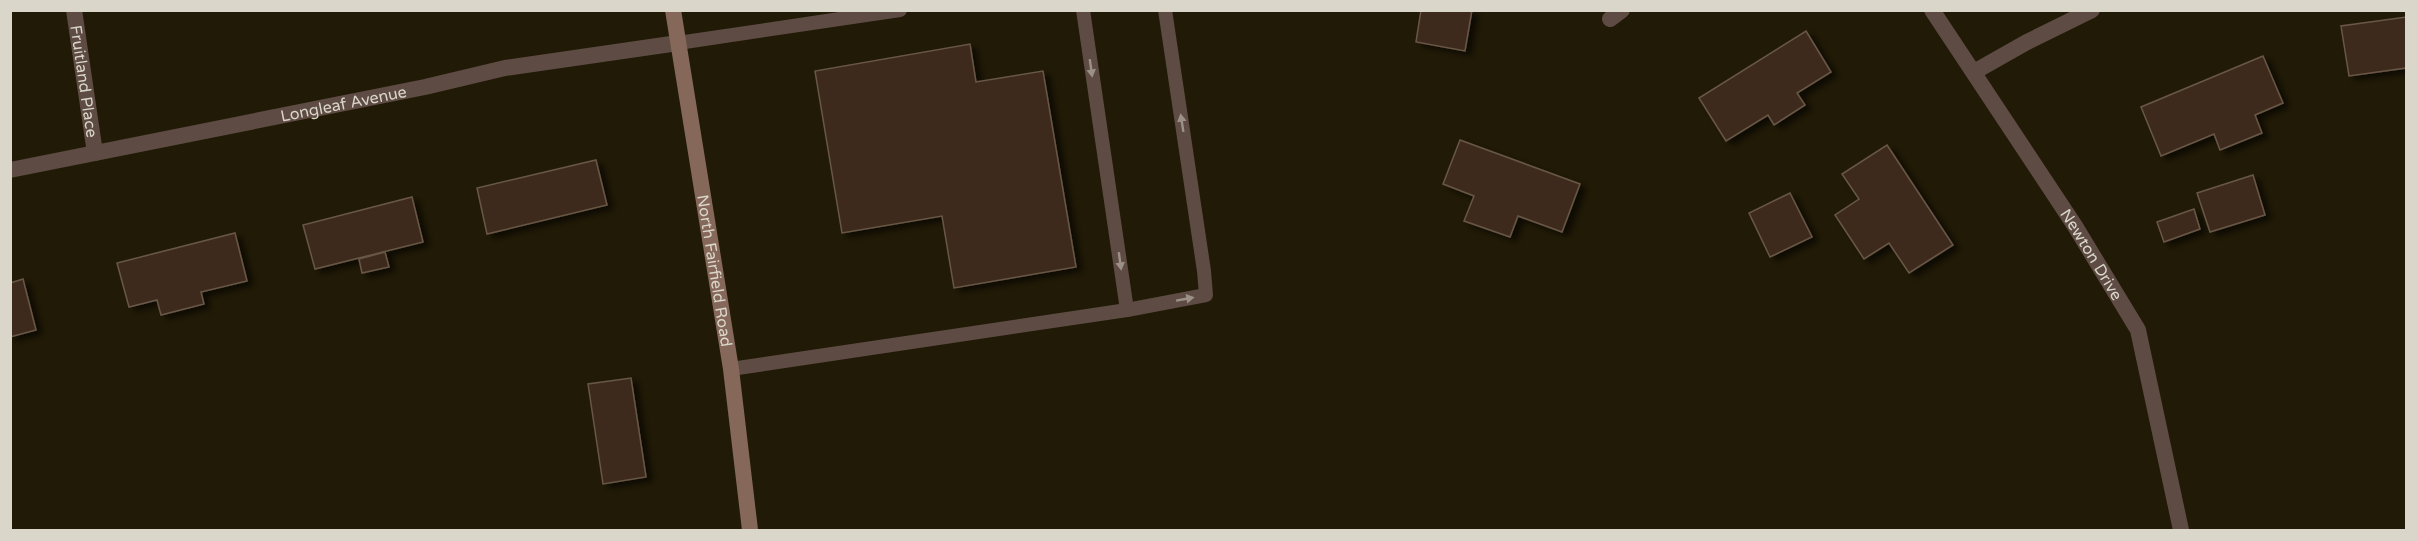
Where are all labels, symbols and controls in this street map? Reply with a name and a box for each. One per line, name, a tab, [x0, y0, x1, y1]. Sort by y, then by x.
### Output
street label: Fruitland Place	[65, 24, 102, 139]
one-way arrow	[1087, 59, 1096, 78]
street label: Longleaf Avenue	[279, 82, 408, 127]
one-way arrow	[1177, 114, 1186, 133]
street label: North Fairfield Road	[692, 193, 736, 348]
street label: Newton Drive	[2055, 205, 2127, 304]
one-way arrow	[1116, 252, 1125, 271]
one-way arrow	[1175, 294, 1194, 303]

